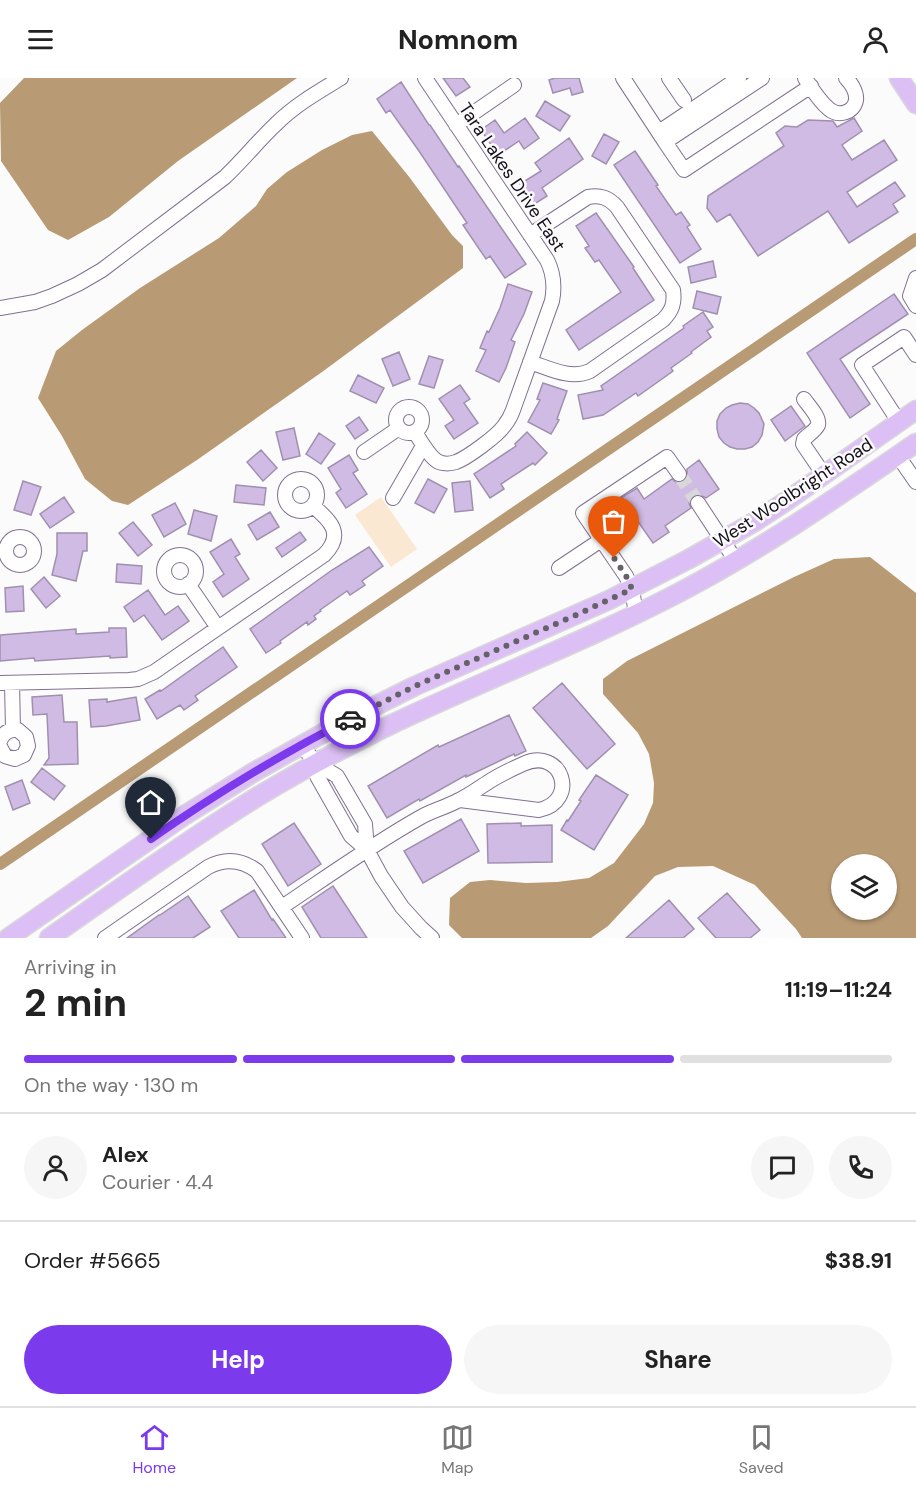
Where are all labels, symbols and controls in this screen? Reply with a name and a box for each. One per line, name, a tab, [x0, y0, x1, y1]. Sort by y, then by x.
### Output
text: Nomnom	[398, 22, 518, 57]
icon: menu	[24, 23, 57, 56]
icon: person	[859, 23, 892, 56]
street label: Tara Lakes Drive East	[453, 98, 571, 256]
street label: West Woolbright Road	[709, 432, 877, 554]
pin	[588, 496, 639, 558]
icon: bag	[597, 505, 630, 538]
courier	[320, 689, 380, 749]
icon: car	[334, 703, 367, 736]
pin	[125, 777, 176, 839]
icon: home	[134, 786, 167, 819]
map controls	[831, 854, 897, 920]
button: layers	[831, 854, 897, 920]
text: Arriving in	[24, 954, 116, 980]
text: 11:19–11:24	[785, 975, 892, 1004]
text: 2 min	[24, 977, 127, 1028]
text: On the way · 130 m	[24, 1072, 198, 1098]
button: person	[24, 1136, 87, 1199]
button: chat	[751, 1136, 814, 1199]
button: phone	[829, 1136, 892, 1199]
text: Alex	[102, 1140, 149, 1169]
text: Courier · 4.4	[102, 1169, 213, 1195]
text: Order #5665	[24, 1246, 161, 1275]
text: $38.91	[825, 1246, 892, 1275]
button: Help	[24, 1325, 452, 1394]
button: Share	[464, 1325, 892, 1394]
tab: Home	[132, 1421, 176, 1478]
tab: Map	[441, 1421, 474, 1478]
tab: Saved	[739, 1421, 784, 1478]

